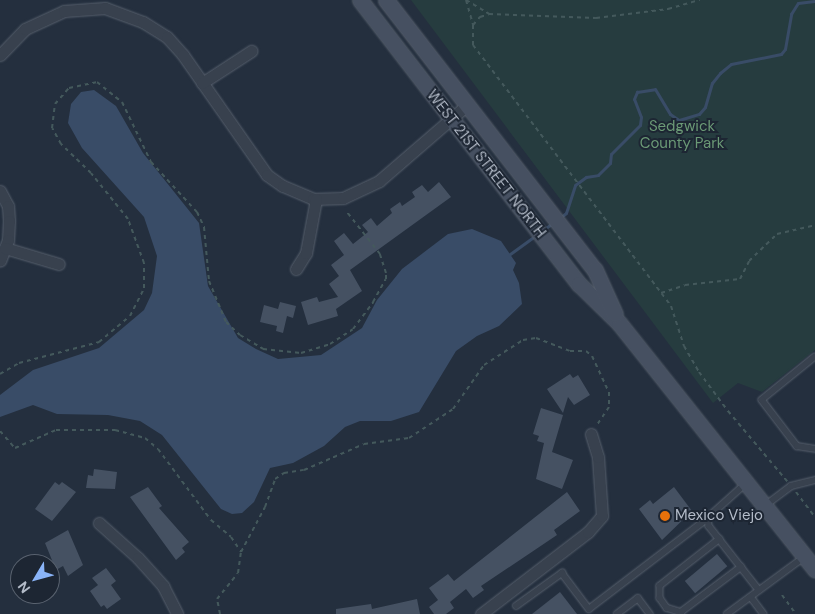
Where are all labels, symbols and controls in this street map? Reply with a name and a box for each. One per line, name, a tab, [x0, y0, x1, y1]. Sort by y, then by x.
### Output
street label: WEST 21ST STREET NORTH	[423, 86, 549, 242]
park label: Sedgwick County Park	[640, 117, 724, 152]
place label: Mexico Viejo	[675, 507, 763, 525]
marker: Mexico Viejo	[659, 510, 671, 522]
north arrow	[10, 554, 60, 604]
text: N	[14, 578, 34, 597]

